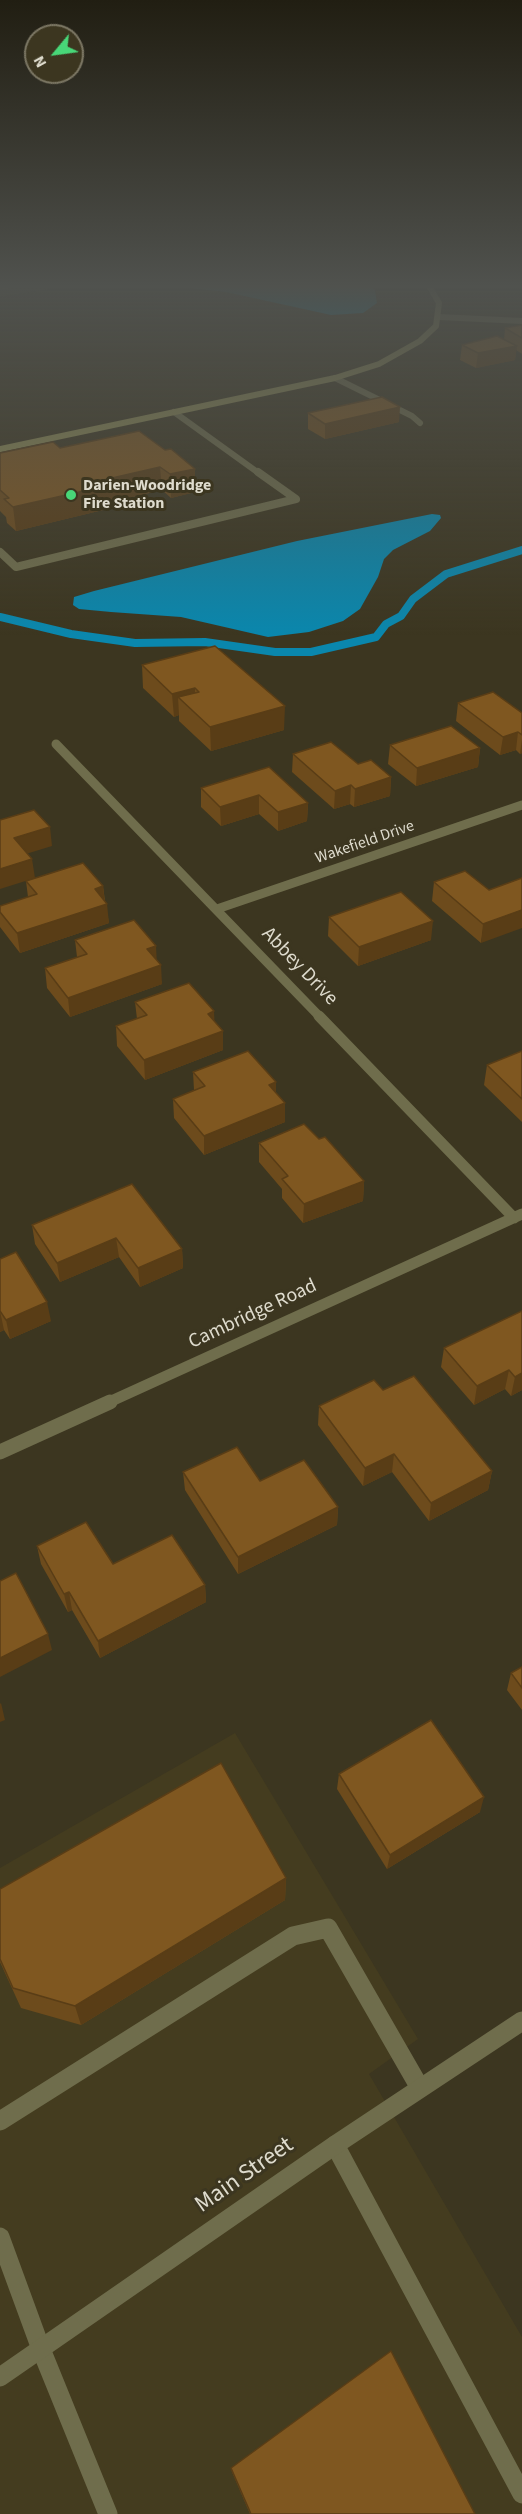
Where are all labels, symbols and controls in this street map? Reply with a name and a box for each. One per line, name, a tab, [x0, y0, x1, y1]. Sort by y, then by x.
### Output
north arrow	[24, 24, 84, 84]
text: N	[28, 52, 52, 72]
place label: Darien-Woodridge Fire Station	[83, 476, 211, 514]
marker: Darien-Woodridge Fire Station	[64, 488, 78, 502]
street label: Wakefield Drive	[313, 817, 417, 869]
street label: Abbey Drive	[256, 923, 342, 1011]
street label: Cambridge Road	[185, 1275, 321, 1355]
street label: Main Street	[190, 2132, 300, 2220]

